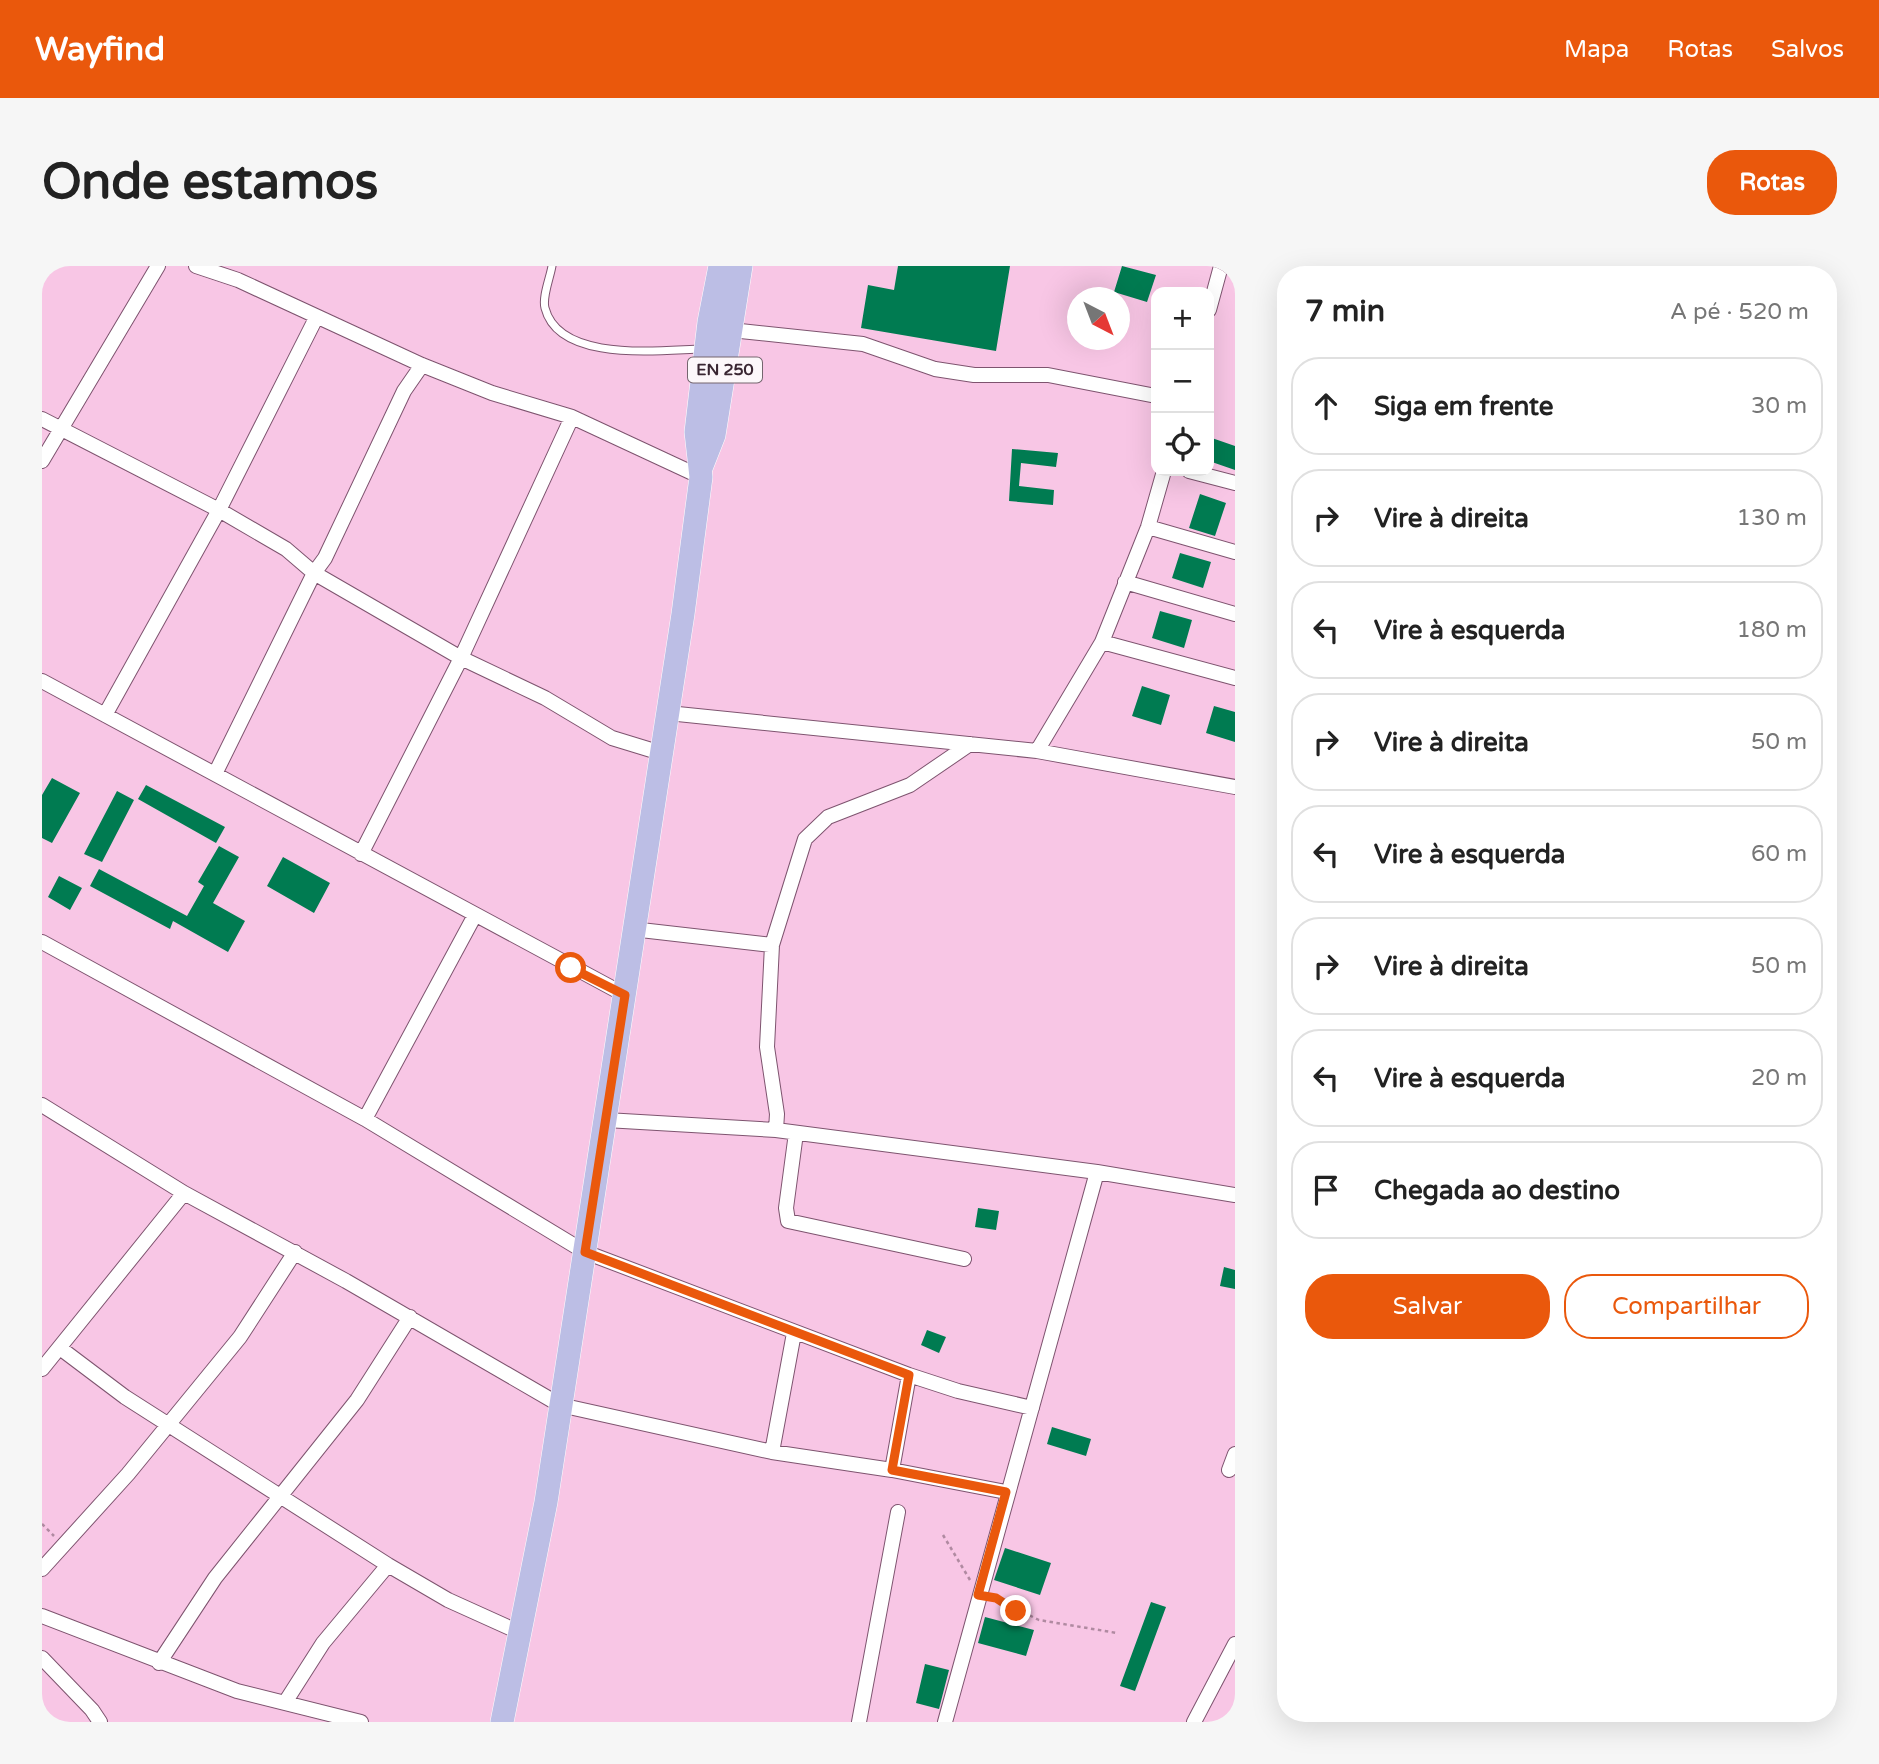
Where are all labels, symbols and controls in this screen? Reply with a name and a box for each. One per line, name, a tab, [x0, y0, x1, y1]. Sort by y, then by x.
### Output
text: Wayfind	[35, 30, 165, 69]
text: Mapa	[1564, 35, 1629, 64]
text: Rotas	[1667, 35, 1733, 64]
text: Salvos	[1771, 35, 1844, 64]
button: Rotas	[1707, 150, 1837, 215]
text: Onde estamos	[42, 153, 378, 212]
north arrow	[1067, 287, 1130, 350]
map controls	[1151, 287, 1214, 476]
button: +	[1151, 287, 1214, 350]
text: 7 min	[1305, 293, 1385, 330]
text: A pé · 520 m	[1670, 298, 1809, 326]
button: −	[1151, 350, 1214, 413]
road number: EN 250	[688, 358, 762, 382]
icon: ahead	[1307, 387, 1345, 425]
text: Siga em frente	[1374, 391, 1554, 422]
text: 30 m	[1751, 392, 1807, 420]
button: locate	[1151, 413, 1214, 476]
icon: right	[1307, 499, 1345, 537]
text: Vire à direita	[1374, 503, 1529, 534]
text: 130 m	[1737, 504, 1807, 532]
icon: left	[1307, 611, 1345, 649]
text: Vire à esquerda	[1374, 615, 1565, 646]
text: 180 m	[1737, 616, 1807, 644]
icon: right	[1307, 723, 1345, 761]
text: Vire à direita	[1374, 727, 1529, 758]
text: 50 m	[1751, 728, 1807, 756]
icon: left	[1307, 835, 1345, 873]
text: Vire à esquerda	[1374, 839, 1565, 870]
text: 60 m	[1751, 840, 1807, 868]
icon: right	[1307, 947, 1345, 985]
text: Vire à direita	[1374, 951, 1529, 982]
route start	[555, 952, 586, 983]
text: 50 m	[1751, 952, 1807, 980]
icon: left	[1307, 1059, 1345, 1097]
text: Vire à esquerda	[1374, 1063, 1565, 1094]
text: 20 m	[1751, 1064, 1807, 1092]
icon: arrive	[1307, 1171, 1345, 1209]
text: Chegada ao destino	[1374, 1175, 1620, 1206]
button: Salvar	[1305, 1274, 1550, 1339]
button: Compartilhar	[1564, 1274, 1809, 1339]
route end	[1000, 1595, 1031, 1626]

